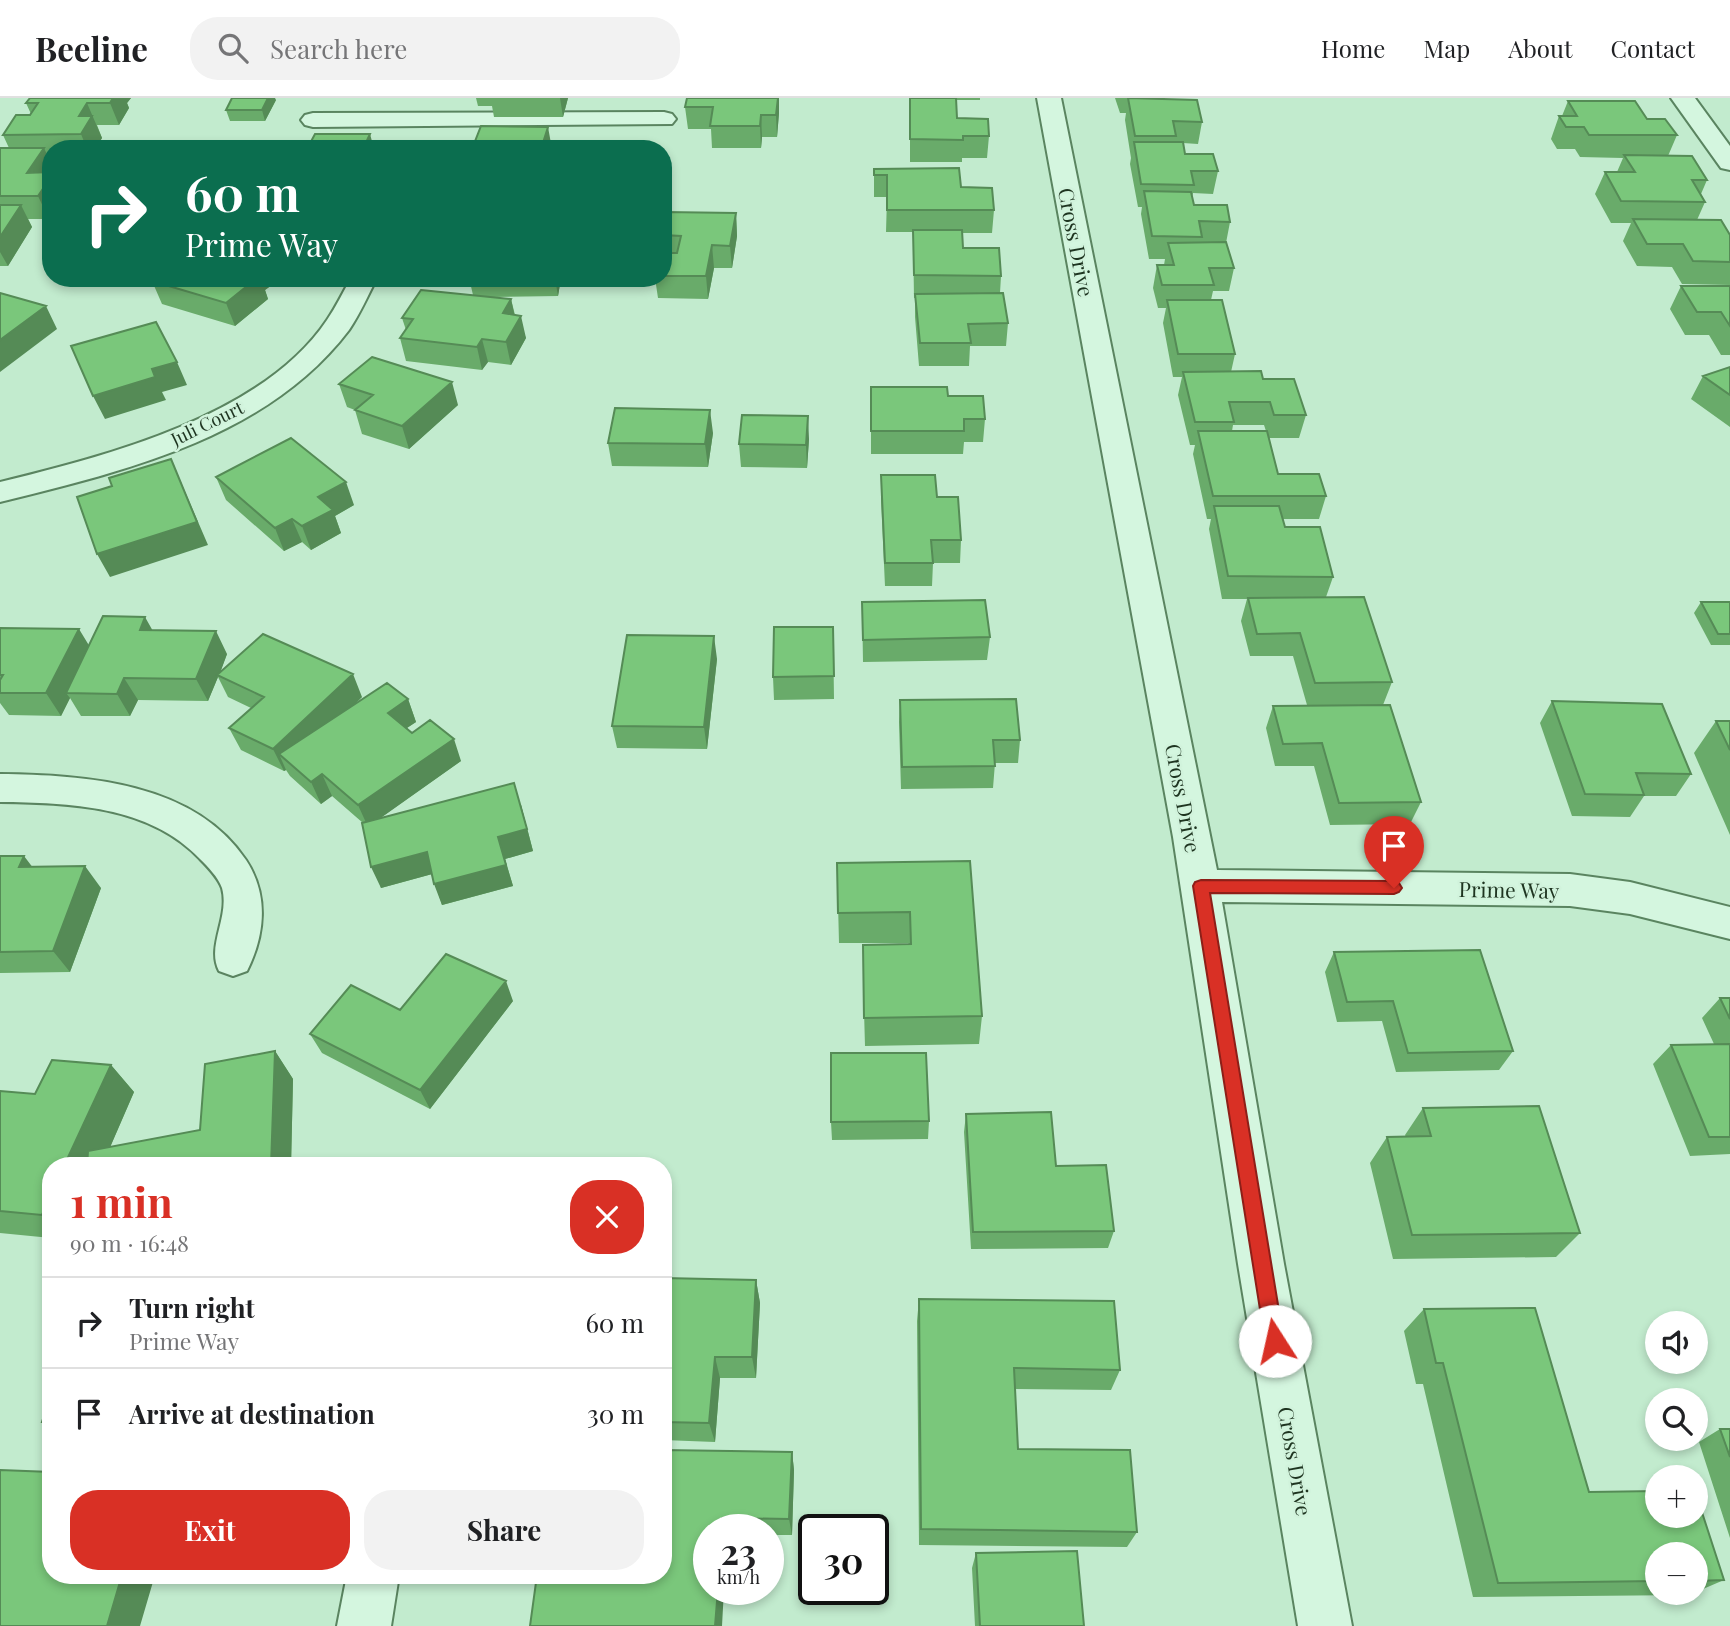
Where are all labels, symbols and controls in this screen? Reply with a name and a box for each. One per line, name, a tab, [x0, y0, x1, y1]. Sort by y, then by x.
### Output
search box	[190, 17, 680, 80]
text: Beeline	[35, 26, 148, 70]
icon: search	[214, 29, 252, 67]
text: Search here	[270, 31, 407, 66]
text: Home	[1321, 32, 1385, 64]
text: Map	[1423, 32, 1470, 64]
text: About	[1508, 32, 1572, 64]
text: Contact	[1610, 32, 1695, 64]
text: 60 m	[185, 159, 300, 224]
icon: right	[70, 168, 161, 259]
street label: Cross Drive	[1053, 185, 1101, 299]
text: Prime Way	[185, 222, 338, 265]
street label: Juli Court	[166, 395, 248, 451]
street label: Cross Drive	[1160, 741, 1208, 855]
pin	[1364, 816, 1424, 888]
icon: arrive	[1375, 827, 1413, 865]
street label: Prime Way	[1459, 874, 1560, 904]
text: 1 min	[70, 1173, 173, 1229]
button: close	[570, 1180, 644, 1254]
text: 90 m · 16:48	[70, 1227, 189, 1258]
text: Turn right	[129, 1290, 255, 1325]
icon: right	[70, 1304, 108, 1342]
position arrow	[1238, 1304, 1312, 1378]
text: 60 m	[585, 1305, 644, 1340]
map controls	[1645, 1311, 1708, 1605]
button: sound	[1645, 1311, 1708, 1374]
text: Prime Way	[129, 1325, 239, 1356]
button: search	[1645, 1388, 1708, 1451]
icon: arrive	[70, 1395, 108, 1433]
text: Arrive at destination	[129, 1396, 375, 1431]
text: 30 m	[587, 1396, 644, 1431]
street label: Cross Drive	[1273, 1404, 1319, 1518]
button: +	[1645, 1465, 1708, 1528]
button: Exit	[70, 1490, 350, 1570]
button: Share	[364, 1490, 644, 1570]
speed limit sign: 30	[798, 1514, 889, 1605]
text: 23	[721, 1527, 756, 1574]
button: −	[1645, 1542, 1708, 1605]
text: km/h	[717, 1565, 760, 1589]

